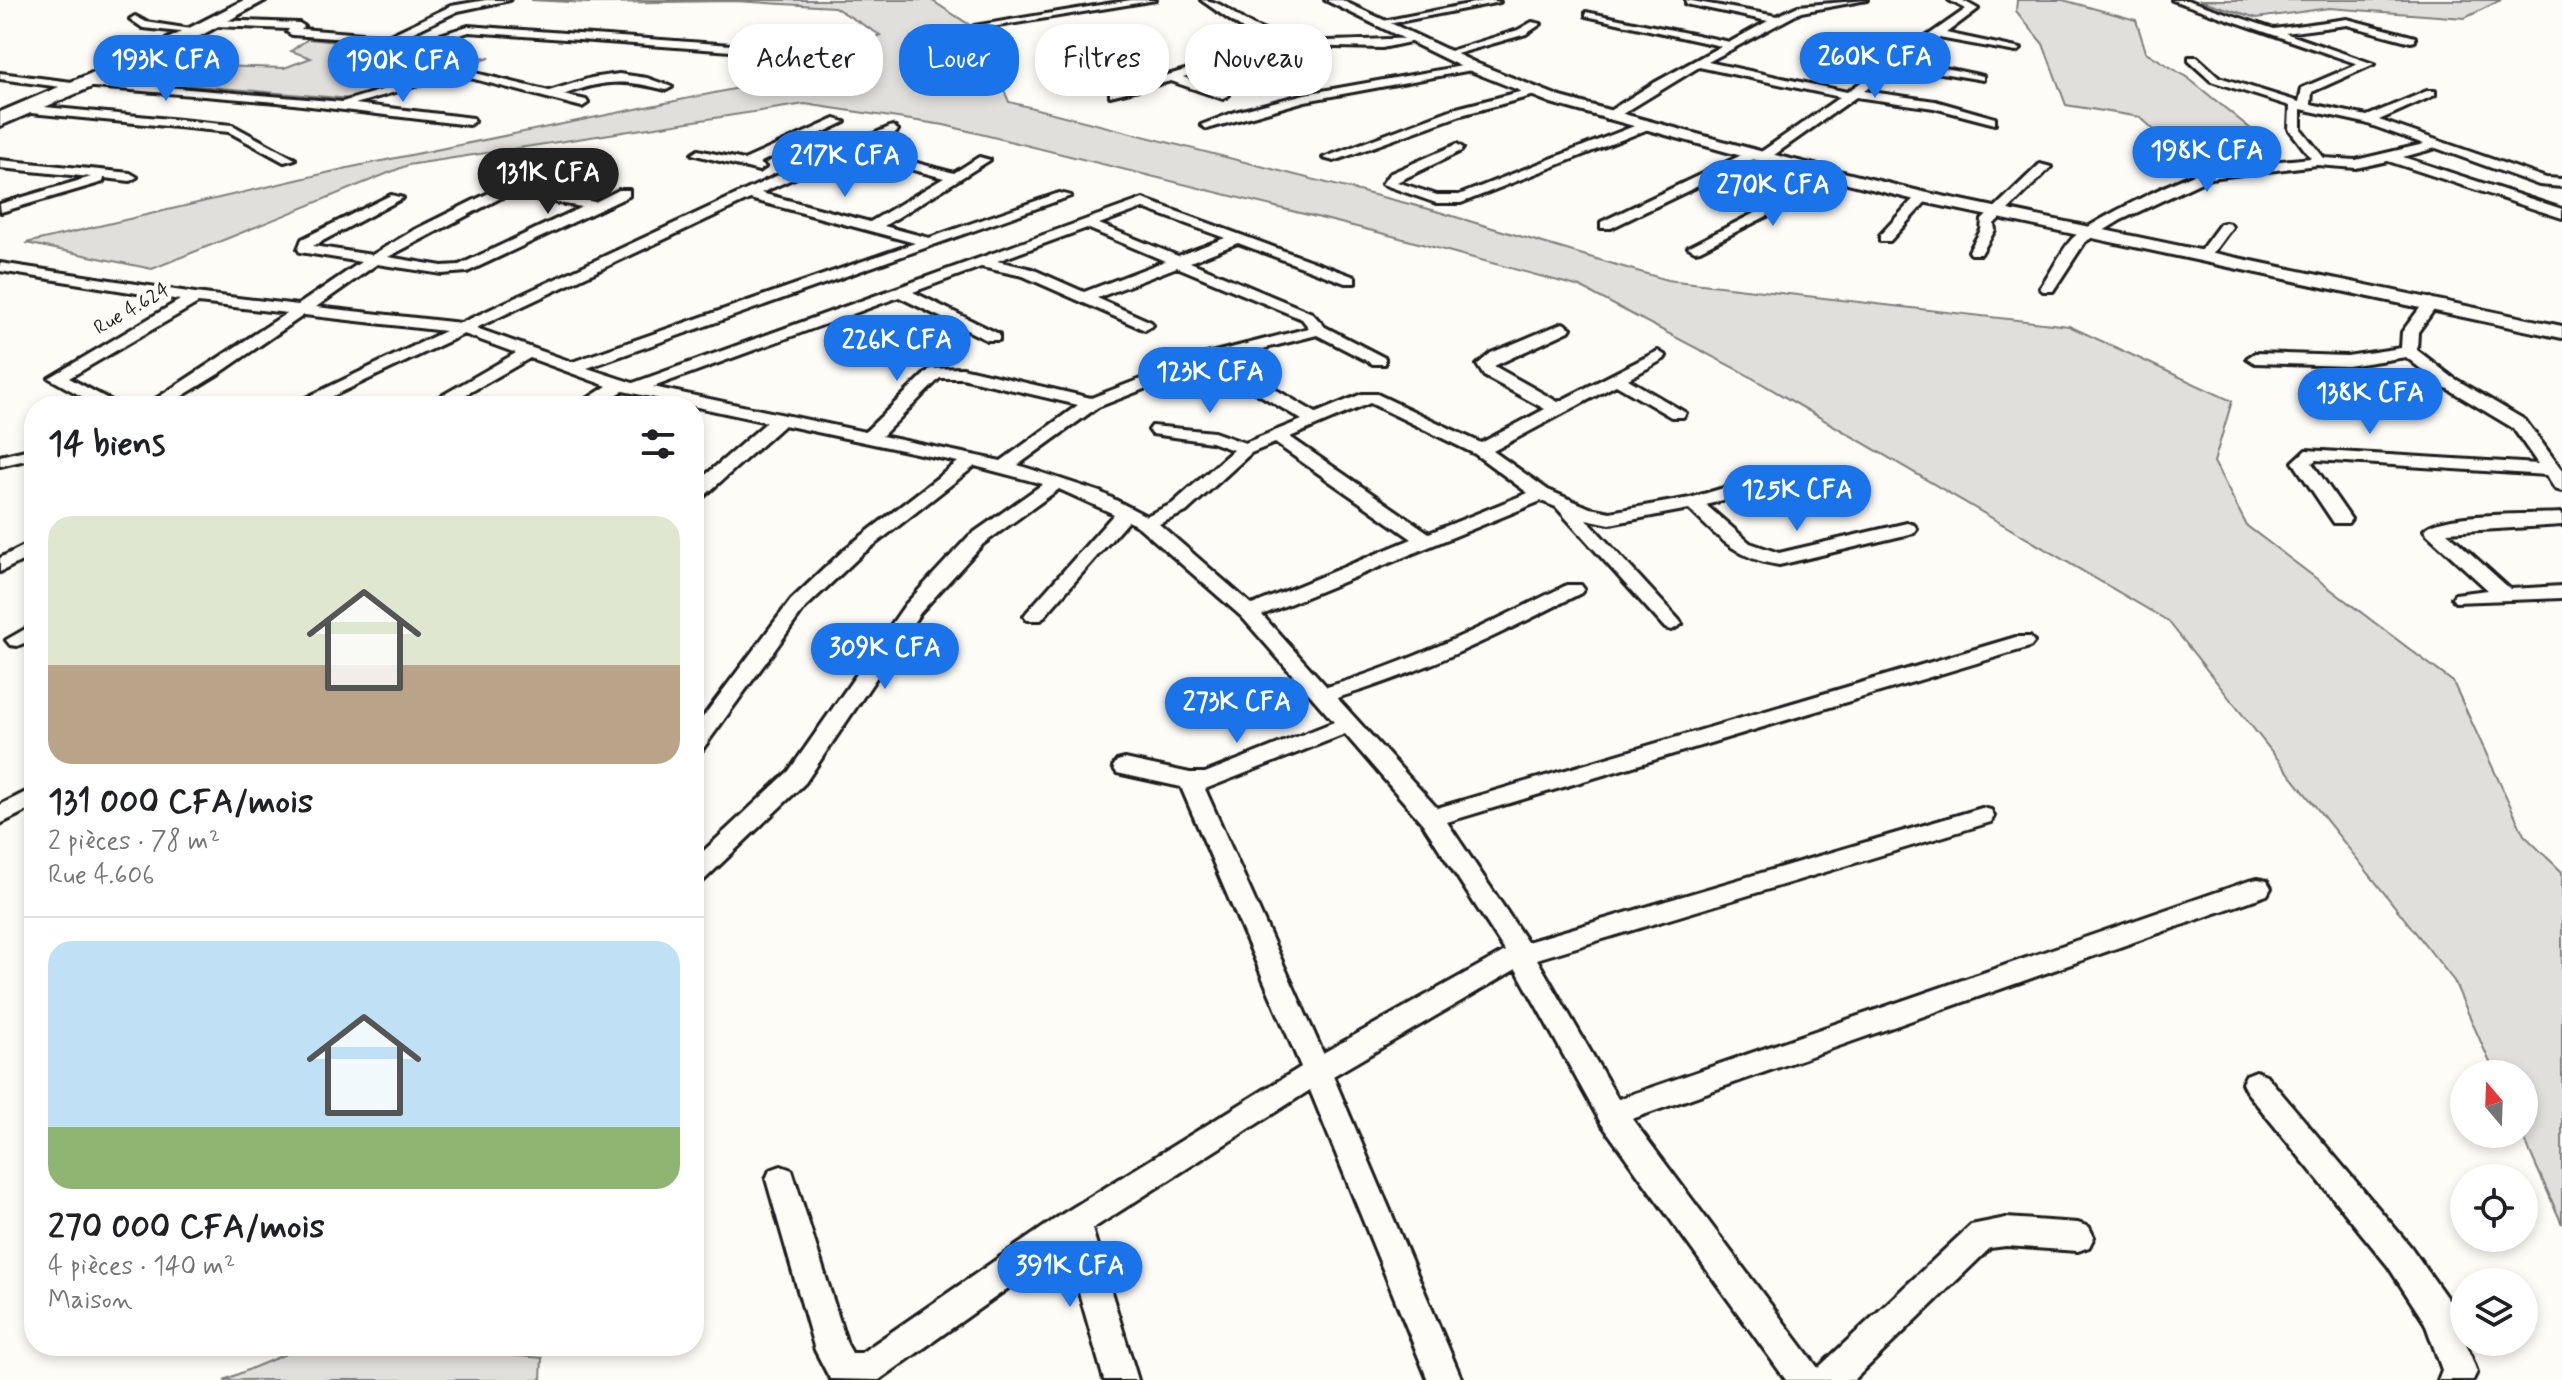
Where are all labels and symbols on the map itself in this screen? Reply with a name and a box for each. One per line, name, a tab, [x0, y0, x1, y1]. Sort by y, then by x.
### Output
pin: 260K CFA	[1792, 32, 1958, 100]
pin: 193K CFA	[83, 35, 249, 103]
pin: 190K CFA	[320, 36, 486, 104]
pin: 198K CFA	[2124, 126, 2290, 194]
pin: 217K CFA	[762, 131, 928, 199]
pin: 131K CFA	[465, 148, 631, 216]
pin: 270K CFA	[1690, 160, 1856, 228]
street label: Rue 4.624	[89, 276, 175, 342]
pin: 226K CFA	[814, 315, 980, 383]
pin: 123K CFA	[1127, 347, 1293, 415]
pin: 138K CFA	[2287, 368, 2453, 436]
pin: 125K CFA	[1714, 465, 1880, 533]
pin: 309K CFA	[802, 623, 968, 691]
pin: 273K CFA	[1154, 677, 1320, 745]
north arrow	[2450, 1060, 2538, 1148]
pin: 391K CFA	[987, 1241, 1153, 1309]

